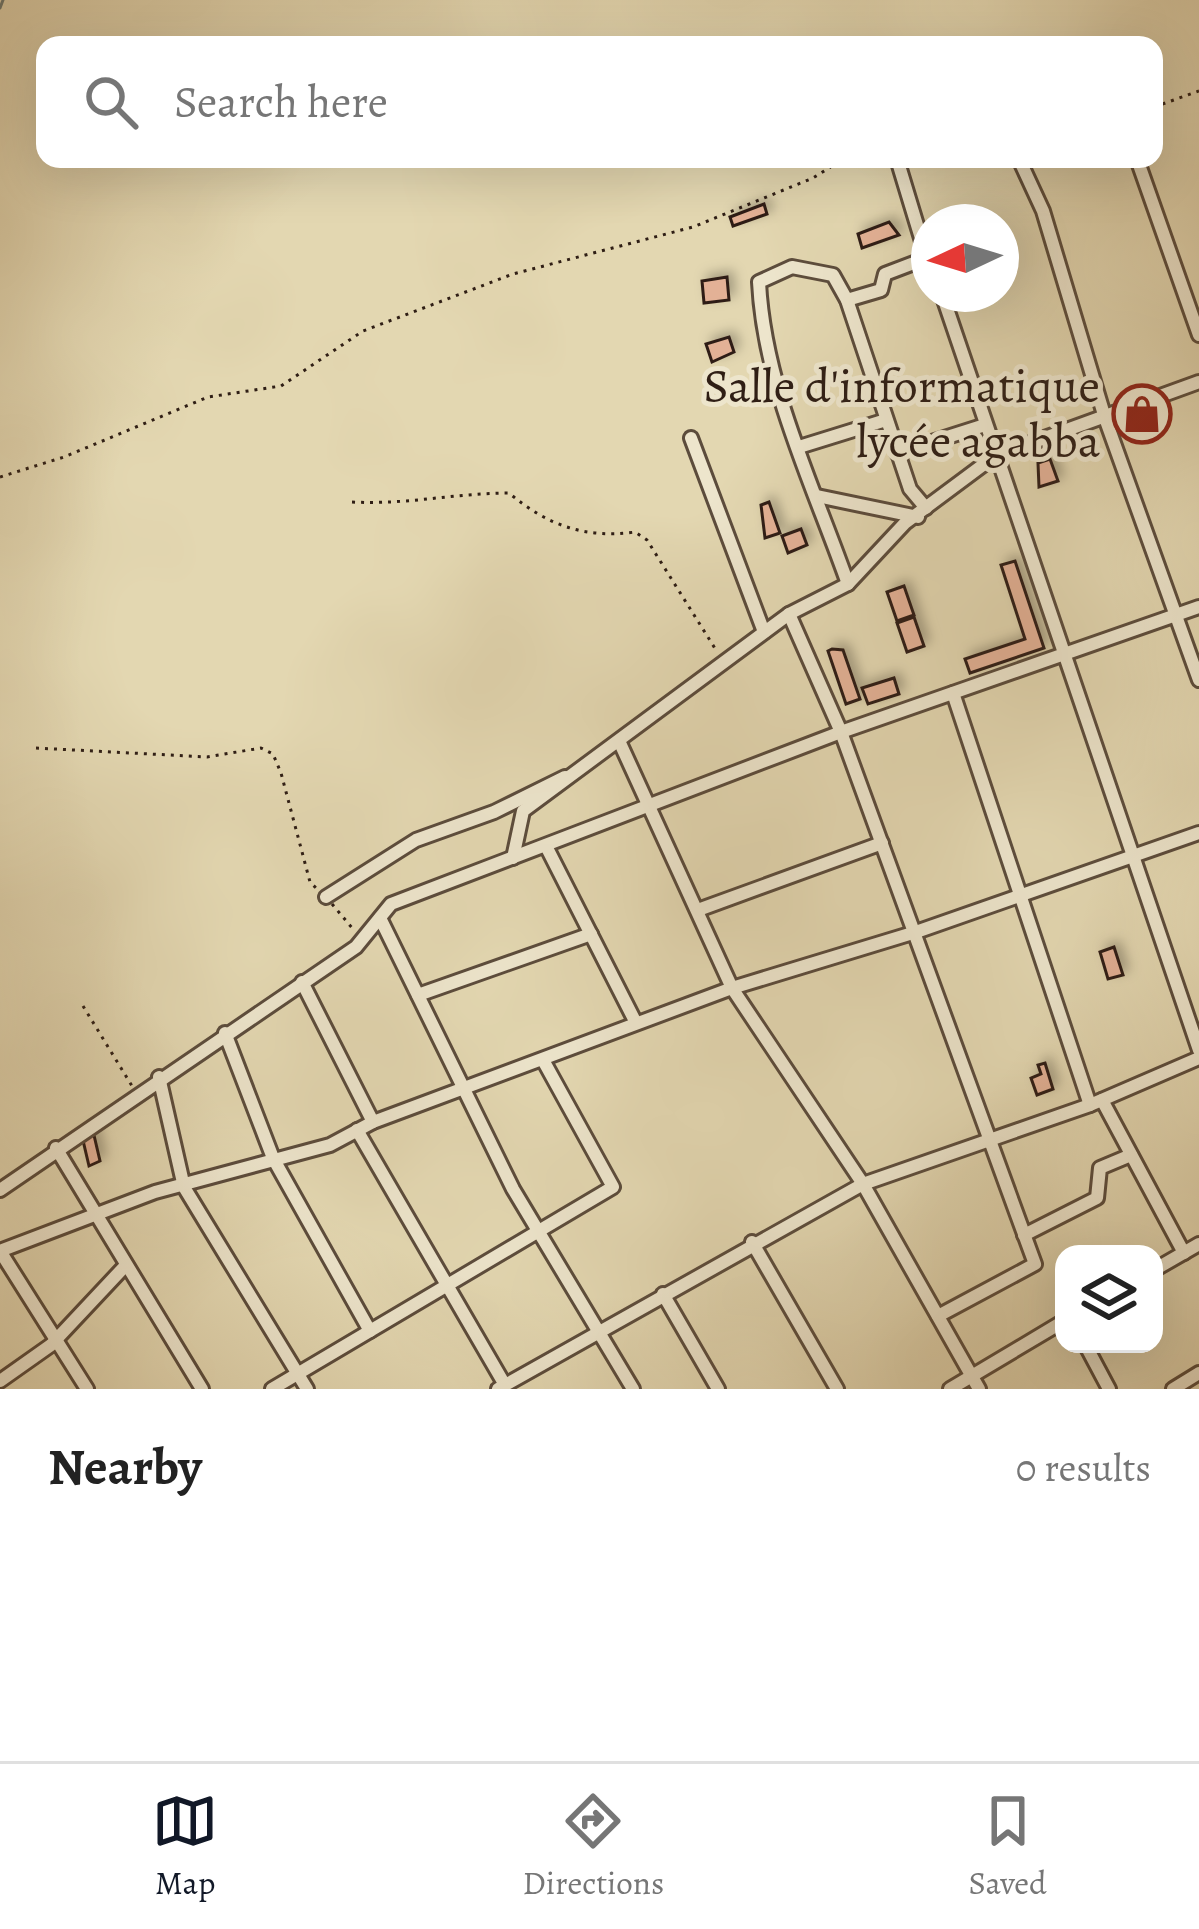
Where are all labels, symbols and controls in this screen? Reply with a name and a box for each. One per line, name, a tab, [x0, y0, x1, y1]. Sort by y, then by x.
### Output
search box	[36, 36, 1163, 168]
icon: search	[78, 69, 144, 135]
text: Search here	[174, 71, 388, 133]
north arrow	[911, 204, 1019, 312]
place label: Salle d'informatique lycée agabba	[703, 353, 1101, 474]
shop icon: Salle d'informatique lycée agabba	[1111, 383, 1173, 445]
map controls	[1055, 1245, 1163, 1353]
button: layers	[1055, 1245, 1163, 1353]
text: Nearby	[48, 1432, 202, 1502]
text: 0 results	[1016, 1441, 1151, 1494]
tab: Map	[152, 1788, 218, 1905]
tab: Directions	[523, 1788, 664, 1905]
tab: Saved	[969, 1788, 1047, 1905]

